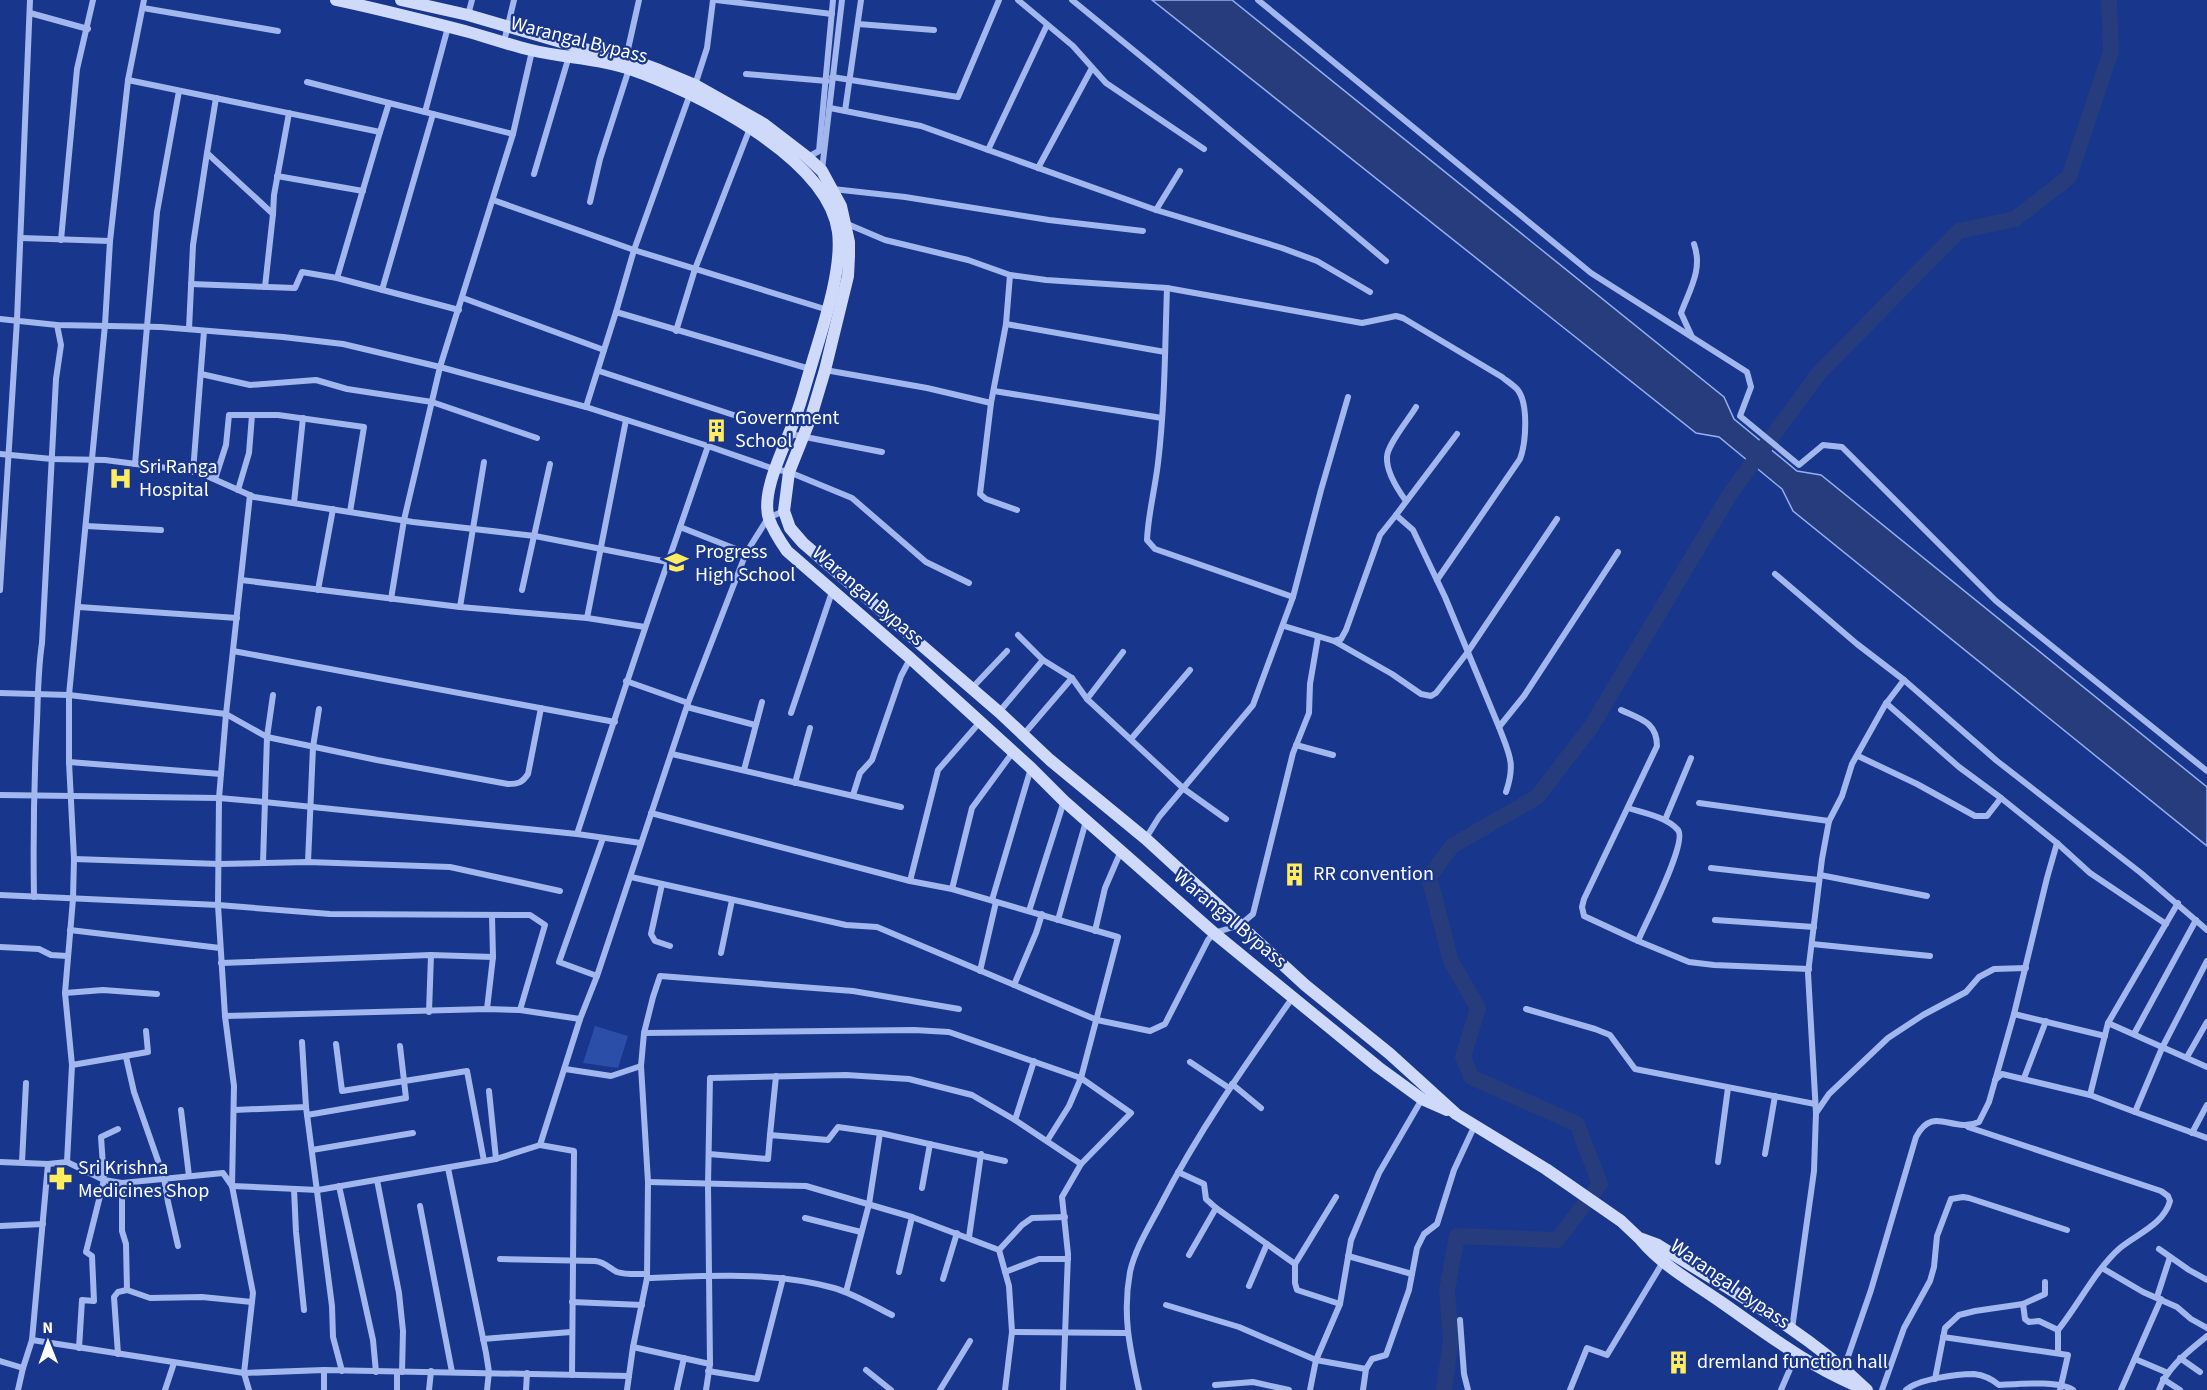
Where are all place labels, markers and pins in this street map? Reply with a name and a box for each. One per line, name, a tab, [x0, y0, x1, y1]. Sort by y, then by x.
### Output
place label: Government School	[735, 404, 840, 455]
building icon: Government School	[704, 417, 730, 443]
place label: Sri Ranga Hospital	[139, 453, 218, 504]
hospital icon: Sri Ranga Hospital	[108, 466, 134, 492]
place label: Progress High School	[695, 538, 795, 589]
school or university icon: Progress High School	[664, 550, 690, 576]
place label: RR convention	[1313, 860, 1434, 888]
building icon: RR convention	[1282, 861, 1308, 887]
place label: Sri Krishna Medicines Shop	[78, 1154, 209, 1205]
pharmacy icon: Sri Krishna Medicines Shop	[47, 1166, 73, 1192]
place label: dremland function hall	[1697, 1348, 1888, 1376]
building icon: dremland function hall	[1666, 1349, 1692, 1375]

